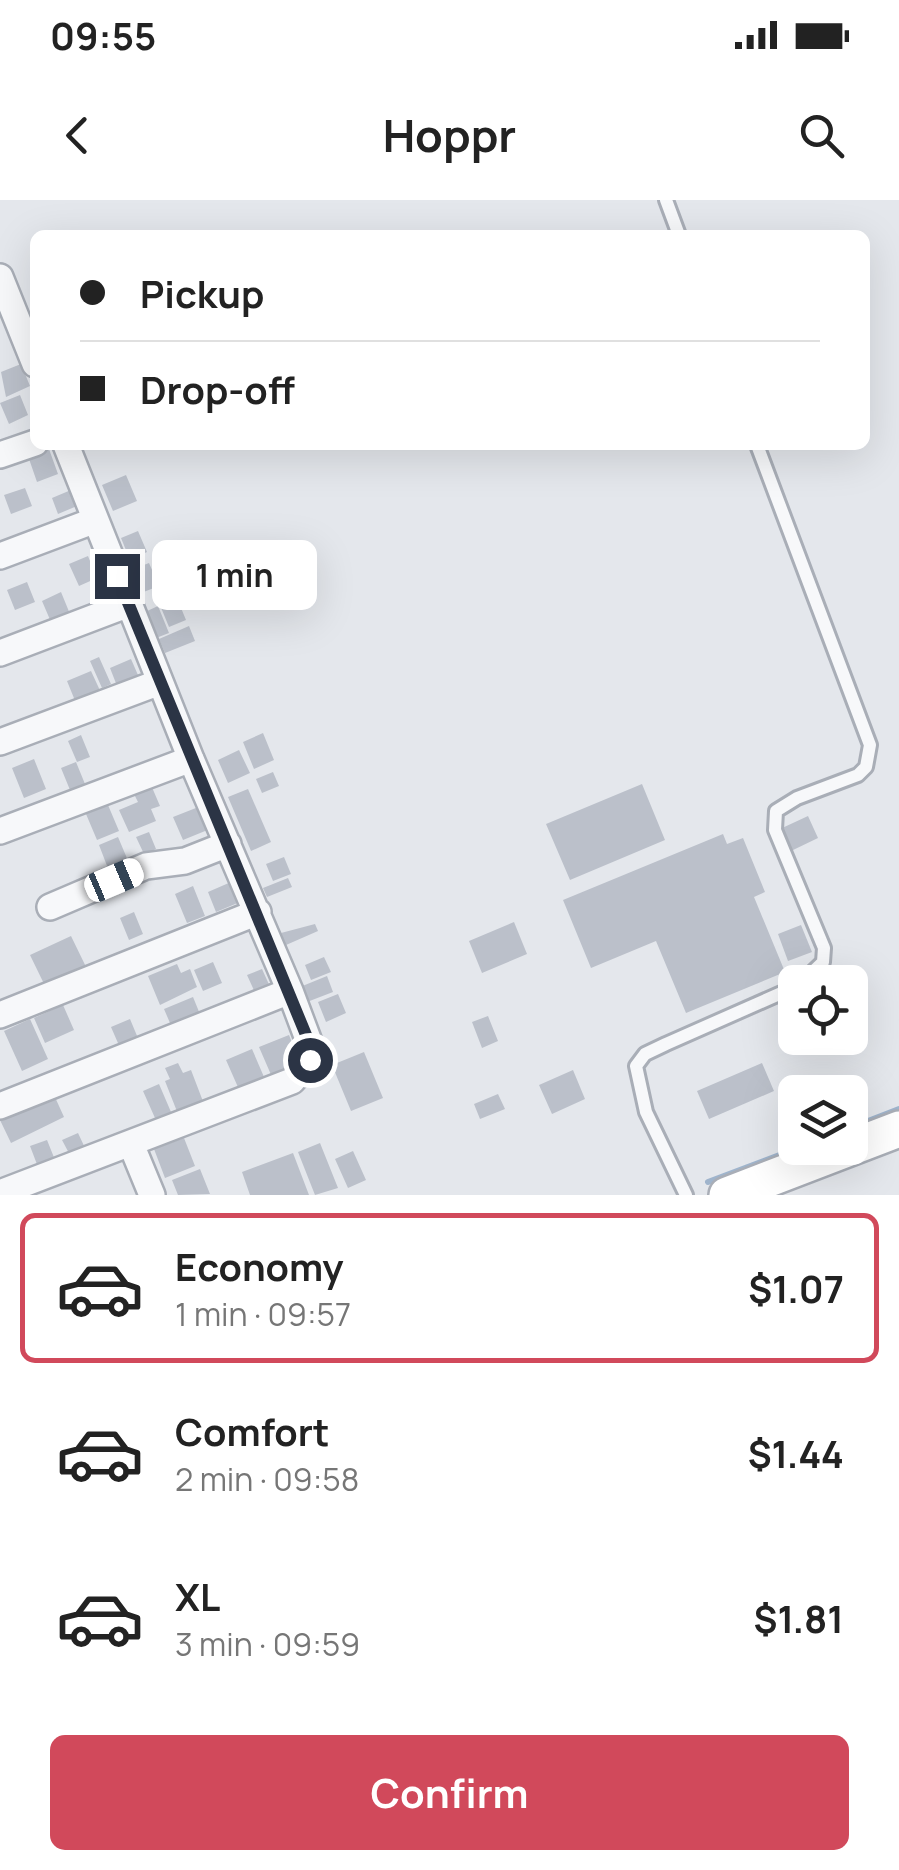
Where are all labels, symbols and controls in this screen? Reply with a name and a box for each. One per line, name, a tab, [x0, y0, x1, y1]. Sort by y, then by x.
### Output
text: 09:55	[50, 9, 156, 61]
text: Hoppr	[383, 104, 516, 166]
icon: back	[50, 108, 105, 163]
icon: search	[794, 108, 849, 163]
text: Pickup	[140, 267, 264, 319]
text: Drop-off	[140, 363, 295, 415]
callout: 1 min	[152, 541, 317, 611]
text: 1 min	[195, 553, 274, 597]
route end	[95, 554, 140, 599]
car	[81, 854, 147, 906]
map controls	[778, 965, 868, 1165]
button: locate	[778, 965, 868, 1055]
route start	[288, 1038, 333, 1083]
button: layers	[778, 1075, 868, 1165]
text: Economy	[175, 1240, 344, 1292]
icon: car	[55, 1243, 145, 1333]
text: $1.07	[748, 1262, 844, 1314]
text: 1 min · 09:57	[175, 1292, 351, 1336]
text: Comfort	[175, 1405, 329, 1457]
icon: car	[55, 1408, 145, 1498]
text: $1.44	[748, 1427, 844, 1479]
text: 2 min · 09:58	[175, 1457, 359, 1501]
text: XL	[175, 1570, 220, 1622]
icon: car	[55, 1573, 145, 1663]
text: $1.81	[754, 1592, 844, 1644]
text: 3 min · 09:59	[175, 1622, 360, 1666]
button: Confirm	[50, 1735, 849, 1850]

